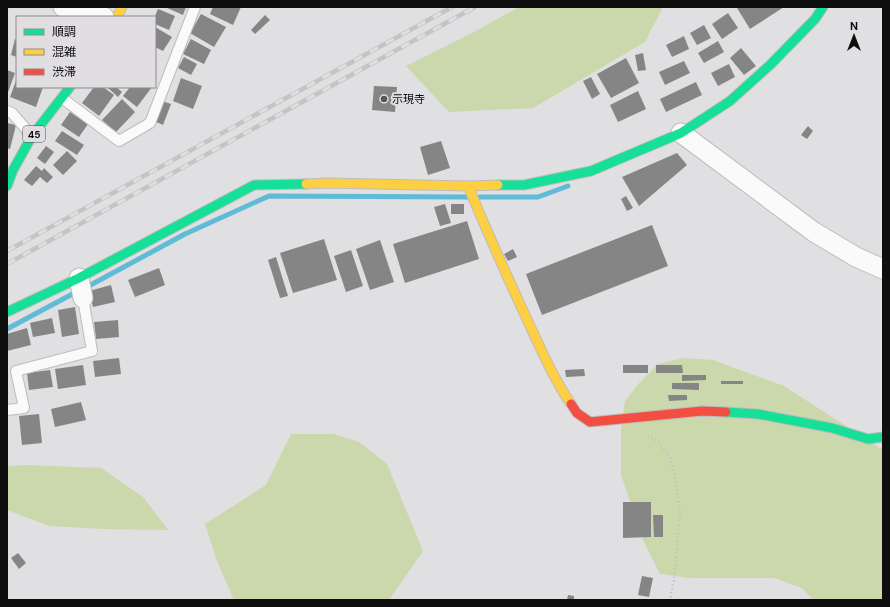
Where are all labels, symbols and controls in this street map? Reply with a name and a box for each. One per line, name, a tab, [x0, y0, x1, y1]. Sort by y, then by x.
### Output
legend	[16, 16, 156, 88]
north arrow	[834, 16, 874, 56]
text: N	[850, 19, 858, 33]
text: 順調	[52, 24, 76, 40]
text: 混雑	[52, 44, 76, 60]
text: 渋滞	[52, 64, 76, 80]
place label: 示現寺	[392, 92, 425, 106]
marker: 示現寺	[379, 94, 389, 104]
road number: 45	[23, 126, 45, 142]

